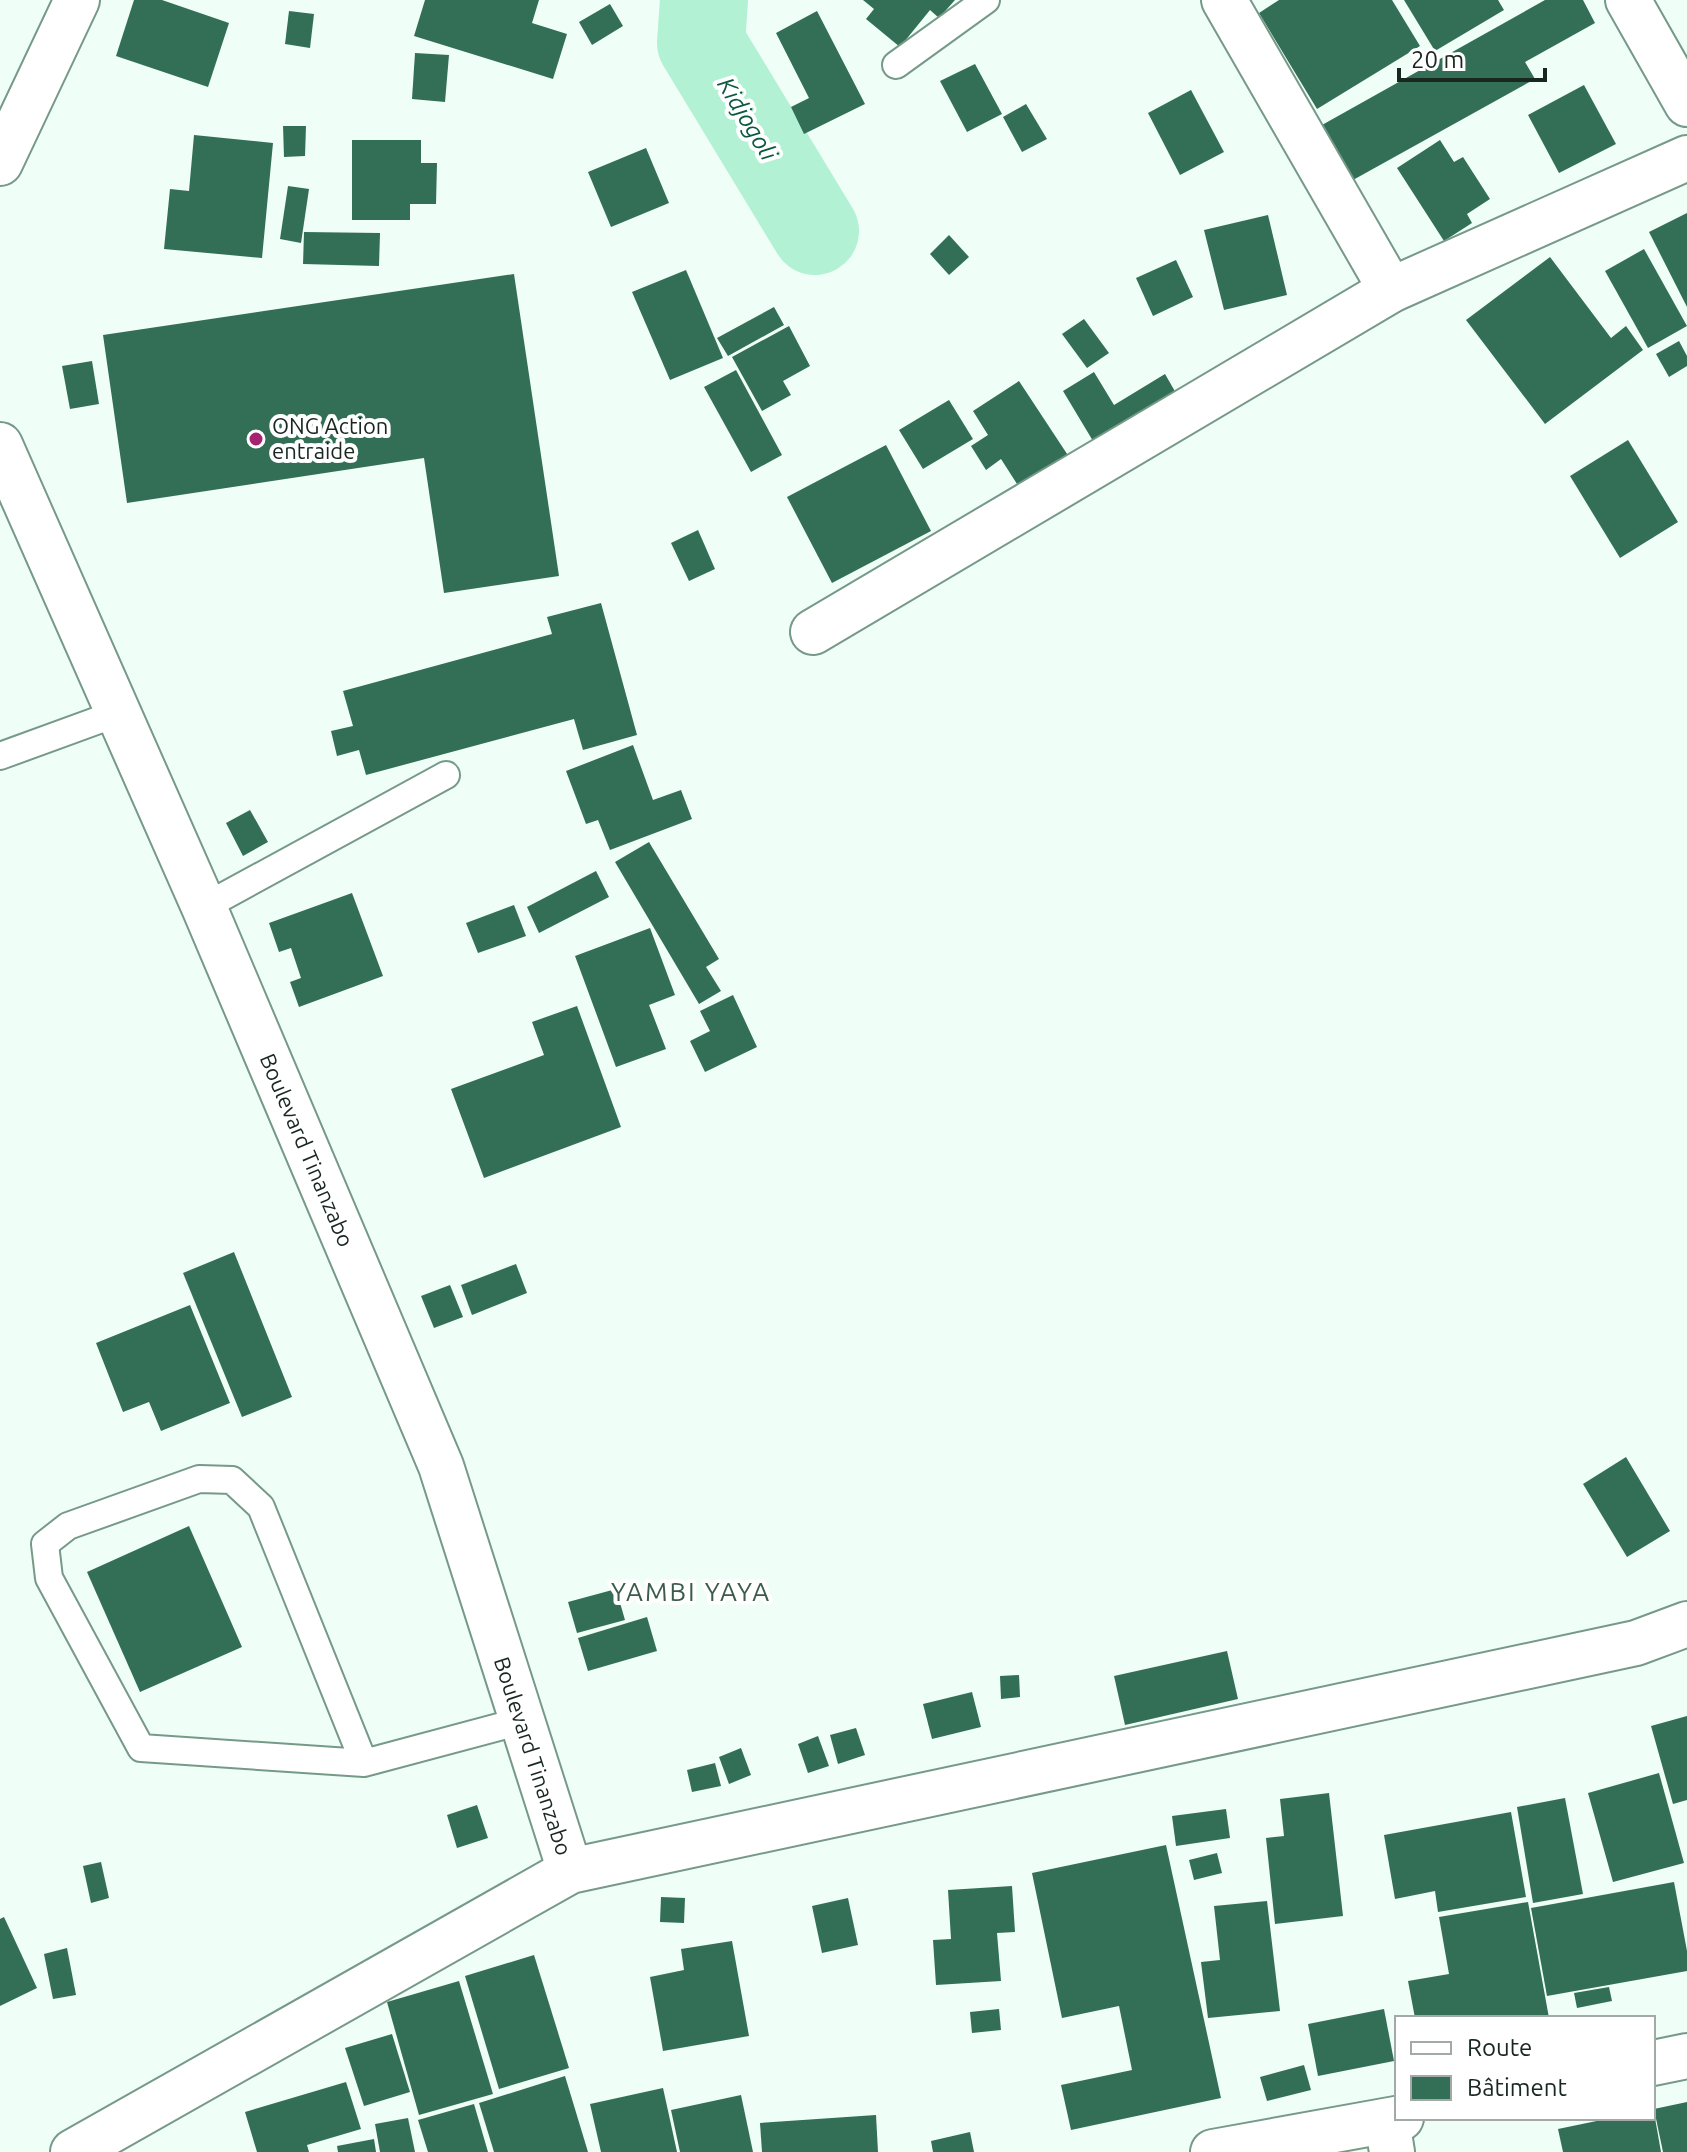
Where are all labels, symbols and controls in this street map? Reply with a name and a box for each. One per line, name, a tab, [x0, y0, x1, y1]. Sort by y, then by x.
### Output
scale bar	[1399, 32, 1545, 82]
text: 20 m	[1411, 46, 1464, 73]
water label: Kidjogoli	[712, 72, 783, 166]
place label: ONG Action entraide	[272, 413, 388, 463]
marker: ONG Action entraide	[247, 430, 265, 448]
street label: Boulevard Tinanzabo	[255, 1050, 359, 1250]
district label: YAMBI YAYA	[611, 1577, 771, 1606]
street label: Boulevard Tinanzabo	[490, 1653, 577, 1858]
legend	[1395, 2016, 1655, 2120]
text: Route	[1467, 2034, 1532, 2061]
text: Bâtiment	[1467, 2074, 1568, 2101]

